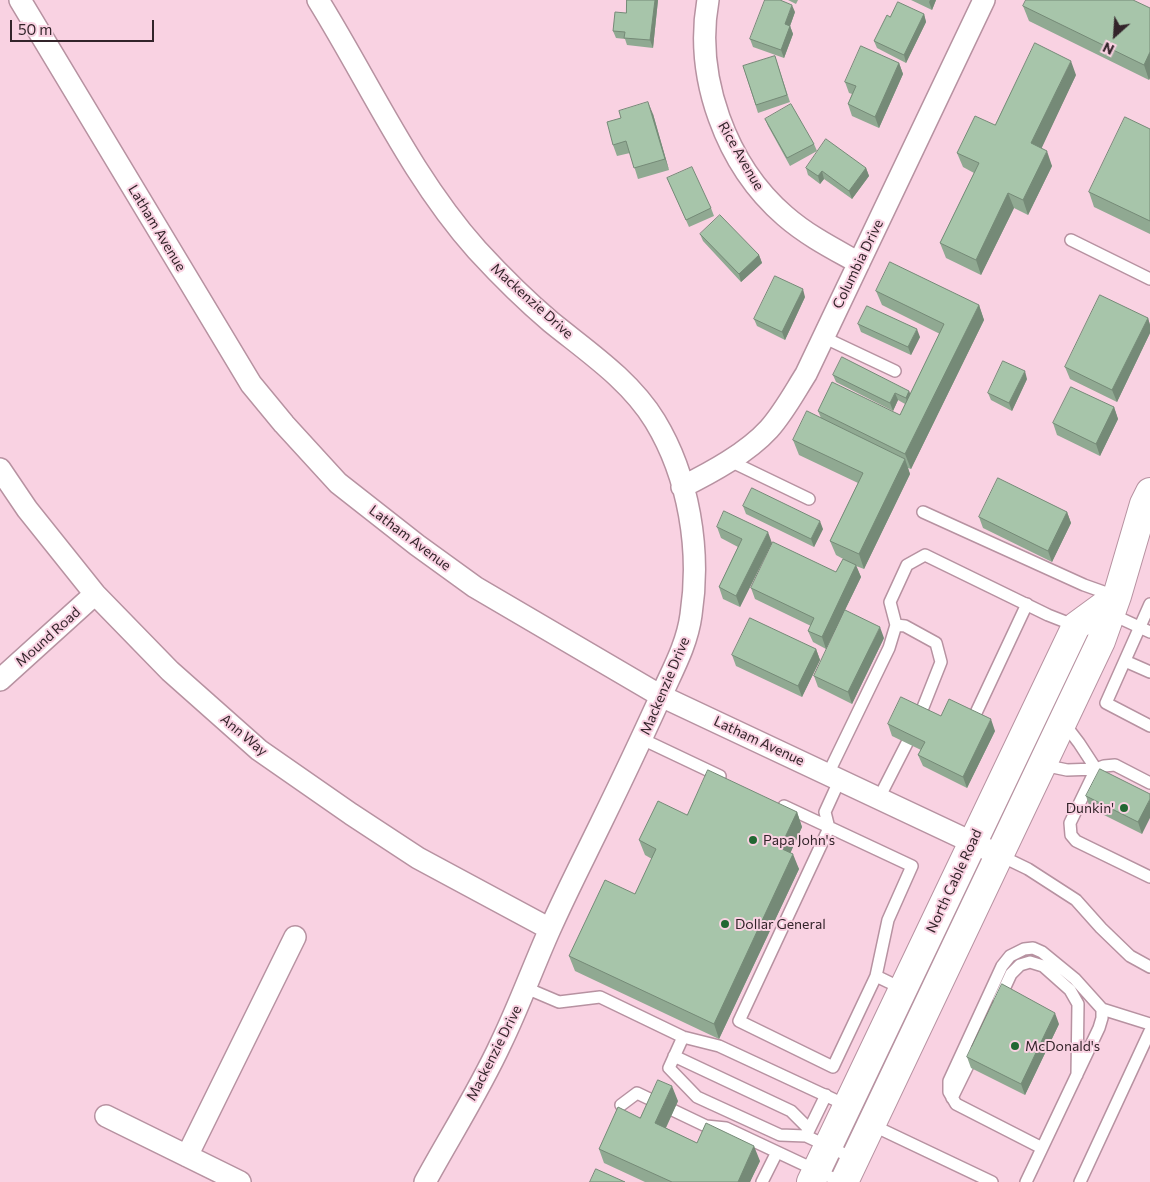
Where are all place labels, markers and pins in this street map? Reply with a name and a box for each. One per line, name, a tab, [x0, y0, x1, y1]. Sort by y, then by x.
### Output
place label: Dunkin'	[1066, 800, 1114, 816]
marker: Dunkin'	[1118, 802, 1130, 814]
place label: Papa John's	[763, 832, 835, 848]
marker: Papa John's	[747, 834, 759, 846]
place label: Dollar General	[735, 916, 826, 932]
marker: Dollar General	[719, 918, 731, 930]
place label: McDonald's	[1025, 1038, 1100, 1054]
marker: McDonald's	[1009, 1040, 1021, 1052]

